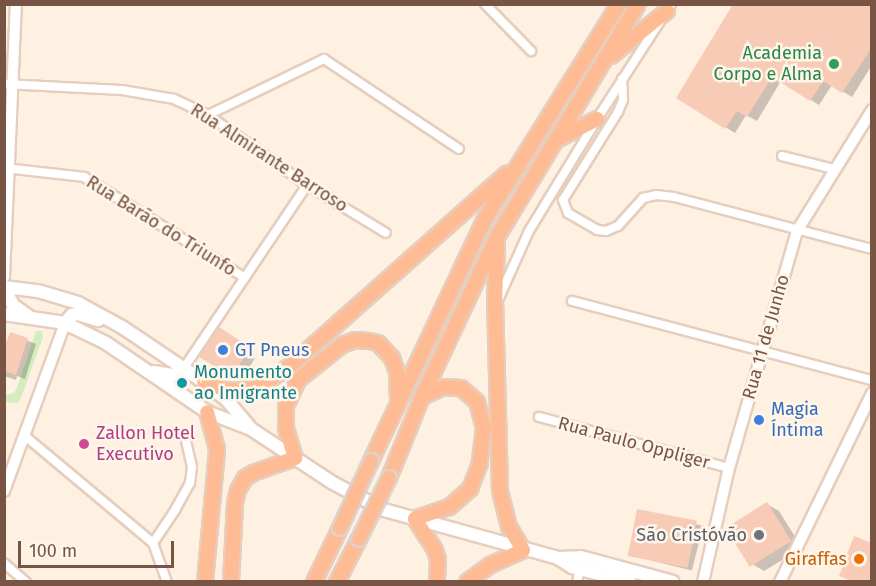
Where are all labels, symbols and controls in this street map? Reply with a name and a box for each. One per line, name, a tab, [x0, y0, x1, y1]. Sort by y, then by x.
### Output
place label: Academia Corpo e Alma	[713, 43, 822, 86]
marker: Academia Corpo e Alma	[827, 57, 841, 71]
street label: Rua Almirante Barroso	[186, 99, 352, 217]
street label: Rua Barão do Triunfo	[82, 171, 240, 281]
street label: Rua 11 de Junho	[738, 272, 794, 402]
place label: GT Pneus	[235, 339, 309, 361]
marker: GT Pneus	[216, 343, 230, 357]
place label: Monumento ao Imigrante	[194, 362, 297, 404]
marker: Monumento ao Imigrante	[175, 376, 189, 390]
place label: Magia Íntima	[771, 399, 824, 442]
street label: Rua Paulo Oppliger	[556, 412, 712, 474]
marker: Magia Íntima	[752, 413, 766, 427]
place label: Zallon Hotel Executivo	[96, 423, 195, 466]
marker: Zallon Hotel Executivo	[77, 437, 91, 451]
place label: São Cristóvão	[636, 524, 747, 546]
marker: São Cristóvão	[752, 528, 766, 542]
scale bar	[21, 529, 177, 567]
text: 100 m	[29, 540, 77, 562]
place label: Giraffas	[785, 548, 847, 570]
marker: Giraffas	[852, 552, 866, 566]

